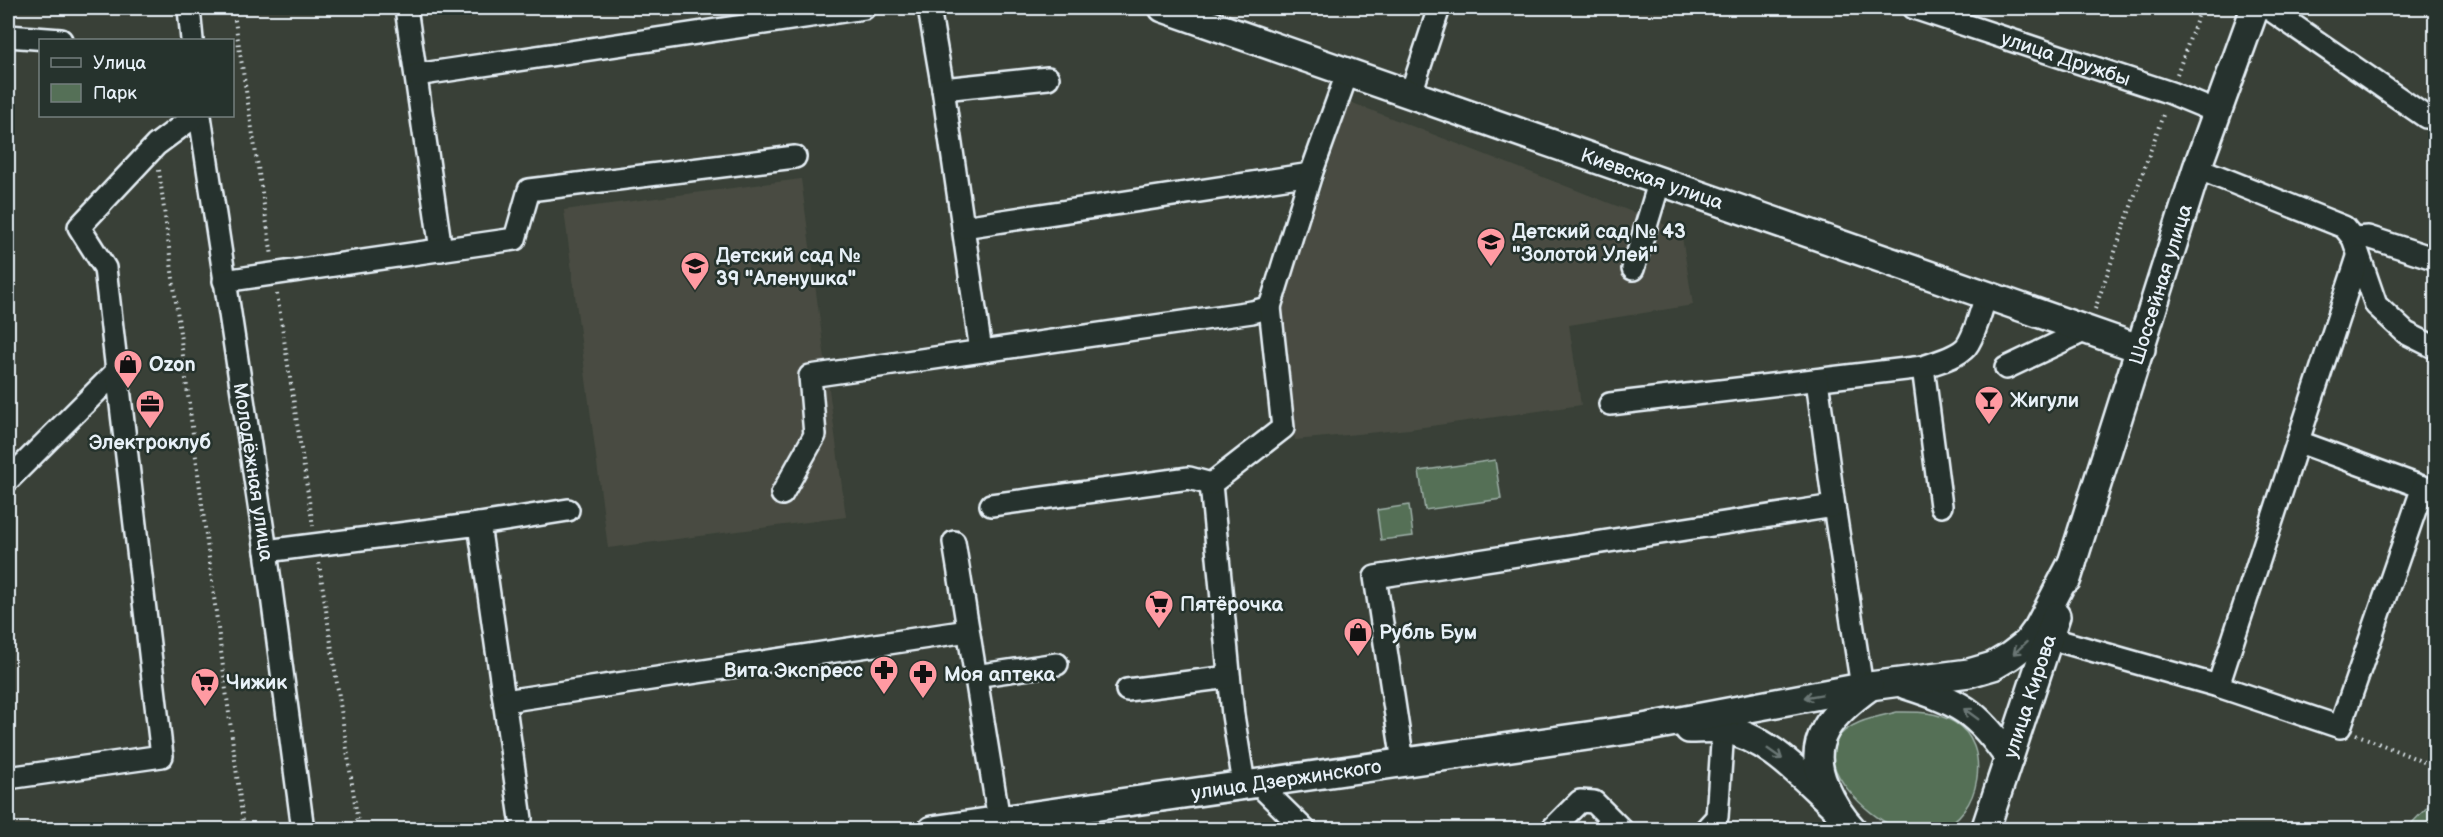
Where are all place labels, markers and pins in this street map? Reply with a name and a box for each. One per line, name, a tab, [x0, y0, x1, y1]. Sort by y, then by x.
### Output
place label: Детский сад № 43 "Золотой Улей"	[1512, 220, 1686, 267]
school or university icon: Детский сад № 43 "Золотой Улей"	[1475, 226, 1507, 268]
place label: Детский сад № 39 "Аленушка"	[716, 244, 861, 291]
school or university icon: Детский сад № 39 "Аленушка"	[679, 250, 711, 292]
shop icon: Ozon	[112, 348, 144, 390]
place label: Ozon	[149, 353, 196, 377]
bar icon: Жигули	[1973, 384, 2005, 426]
office icon: Электроклуб	[134, 388, 166, 430]
place label: Жигули	[2010, 389, 2079, 413]
place label: Электроклуб	[89, 431, 211, 455]
supermarket icon: Пятёрочка	[1143, 588, 1175, 630]
place label: Пятёрочка	[1180, 593, 1283, 617]
shop icon: Рубль Бум	[1342, 616, 1374, 658]
place label: Рубль Бум	[1379, 621, 1477, 645]
pharmacy icon: Вита Экспресс	[868, 654, 900, 696]
pharmacy icon: Моя аптека	[907, 658, 939, 700]
place label: Вита Экспресс	[724, 659, 863, 683]
place label: Моя аптека	[944, 663, 1055, 687]
supermarket icon: Чижик	[189, 666, 221, 708]
place label: Чижик	[226, 671, 287, 695]

